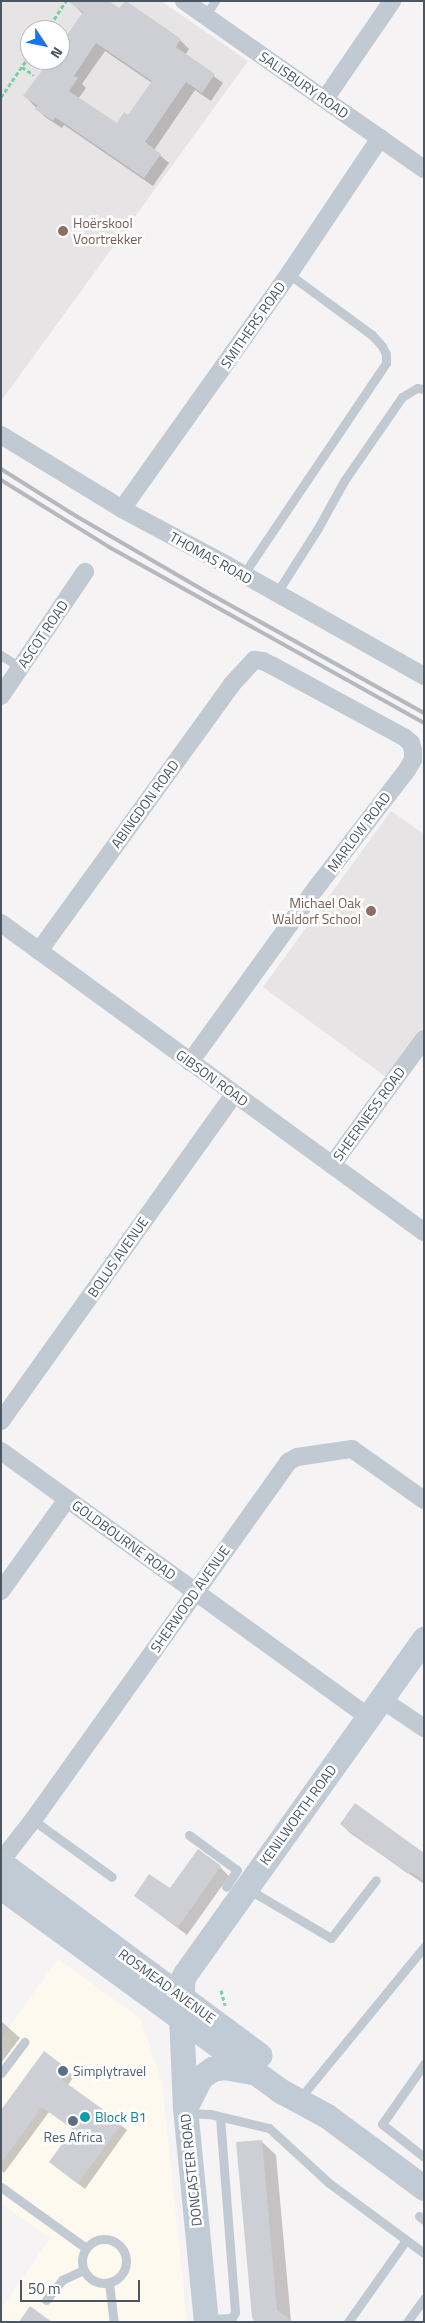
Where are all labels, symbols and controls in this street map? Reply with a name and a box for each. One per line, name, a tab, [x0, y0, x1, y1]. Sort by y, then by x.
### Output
north arrow	[20, 20, 70, 70]
text: N	[46, 43, 68, 63]
street label: SALISBURY ROAD	[256, 48, 352, 122]
place label: Hoërskool Voortrekker	[73, 215, 142, 248]
marker: Hoërskool Voortrekker	[57, 225, 69, 237]
street label: SMITHERS ROAD	[217, 279, 289, 371]
street label: THOMAS ROAD	[167, 528, 255, 588]
street label: ASCOT ROAD	[14, 597, 72, 671]
street label: ABINGDON ROAD	[108, 757, 182, 851]
street label: MARLOW ROAD	[324, 789, 394, 875]
place label: Michael Oak Waldorf School	[272, 895, 361, 928]
marker: Michael Oak Waldorf School	[365, 905, 377, 917]
street label: GIBSON ROAD	[173, 1046, 251, 1110]
street label: SHEERNESS ROAD	[329, 1064, 409, 1164]
street label: BOLUS AVENUE	[84, 1214, 152, 1300]
street label: GOLDBOURNE ROAD	[69, 1497, 179, 1583]
street label: SHERWOOD AVENUE	[147, 1542, 233, 1656]
street label: KENILWORTH ROAD	[256, 1762, 340, 1868]
street label: ROSMEAD AVENUE	[115, 1945, 219, 2027]
place label: Simplytravel	[73, 2063, 146, 2079]
marker: Simplytravel	[57, 2065, 69, 2077]
place label: Block B1	[95, 2109, 147, 2125]
marker: Block B1	[79, 2111, 91, 2123]
street label: DONCASTER ROAD	[177, 2113, 205, 2227]
marker: Res Africa	[67, 2115, 79, 2127]
place label: Res Africa	[43, 2129, 103, 2145]
scale bar	[22, 2270, 142, 2302]
text: 50 m	[28, 2277, 61, 2300]

